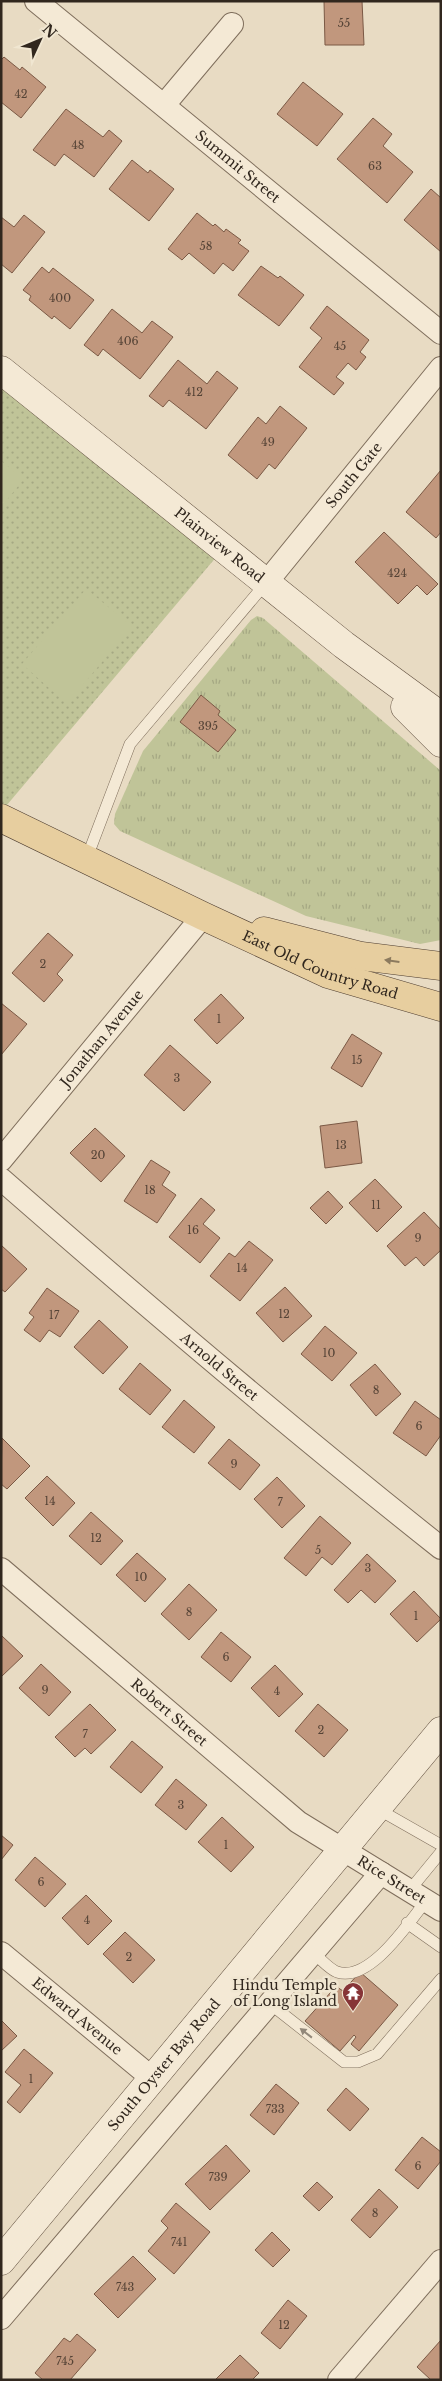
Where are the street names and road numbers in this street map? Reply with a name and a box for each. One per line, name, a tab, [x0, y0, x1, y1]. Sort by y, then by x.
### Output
street label: Summit Street	[192, 126, 285, 207]
street label: South Gate	[322, 439, 386, 512]
street label: Plainview Road	[171, 504, 268, 587]
street label: East Old Country Road	[240, 927, 401, 1003]
street label: Jonathan Avenue	[55, 986, 147, 1092]
street label: Arnold Street	[176, 1328, 263, 1405]
street label: Robert Street	[127, 1675, 212, 1751]
street label: Rice Street	[354, 1852, 430, 1908]
street label: Edward Avenue	[28, 1974, 126, 2059]
street label: South Oyster Bay Road	[104, 1995, 224, 2135]

